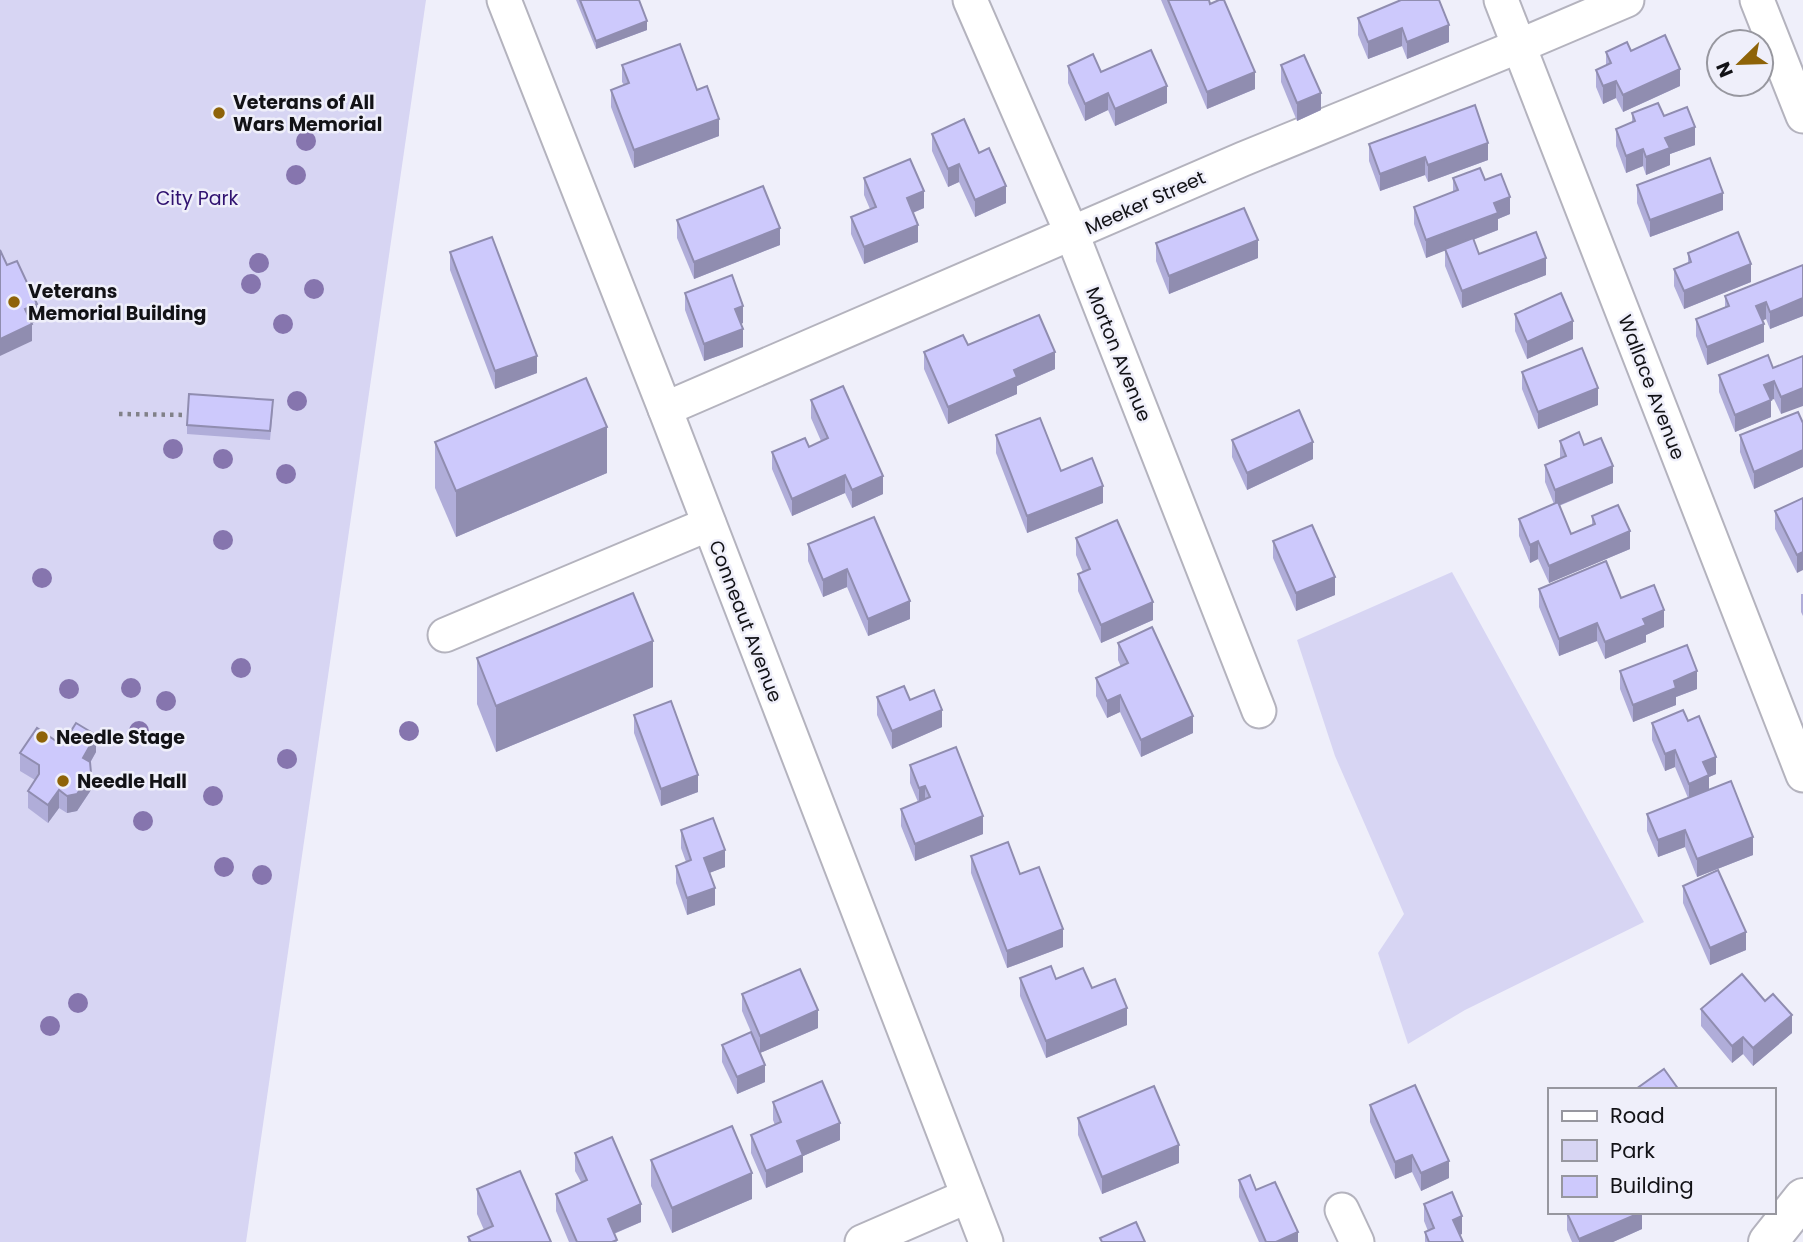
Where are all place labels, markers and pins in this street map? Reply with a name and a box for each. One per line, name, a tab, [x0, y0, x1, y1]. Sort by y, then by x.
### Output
place label: Veterans of All Wars Memorial	[233, 89, 382, 138]
marker: Veterans of All Wars Memorial	[211, 105, 227, 121]
place label: Veterans Memorial Building	[28, 278, 206, 327]
marker: Veterans Memorial Building	[6, 294, 22, 310]
place label: Needle Stage	[56, 724, 185, 751]
marker: Needle Stage	[34, 729, 50, 745]
place label: Needle Hall	[77, 768, 187, 795]
marker: Needle Hall	[55, 773, 71, 789]

